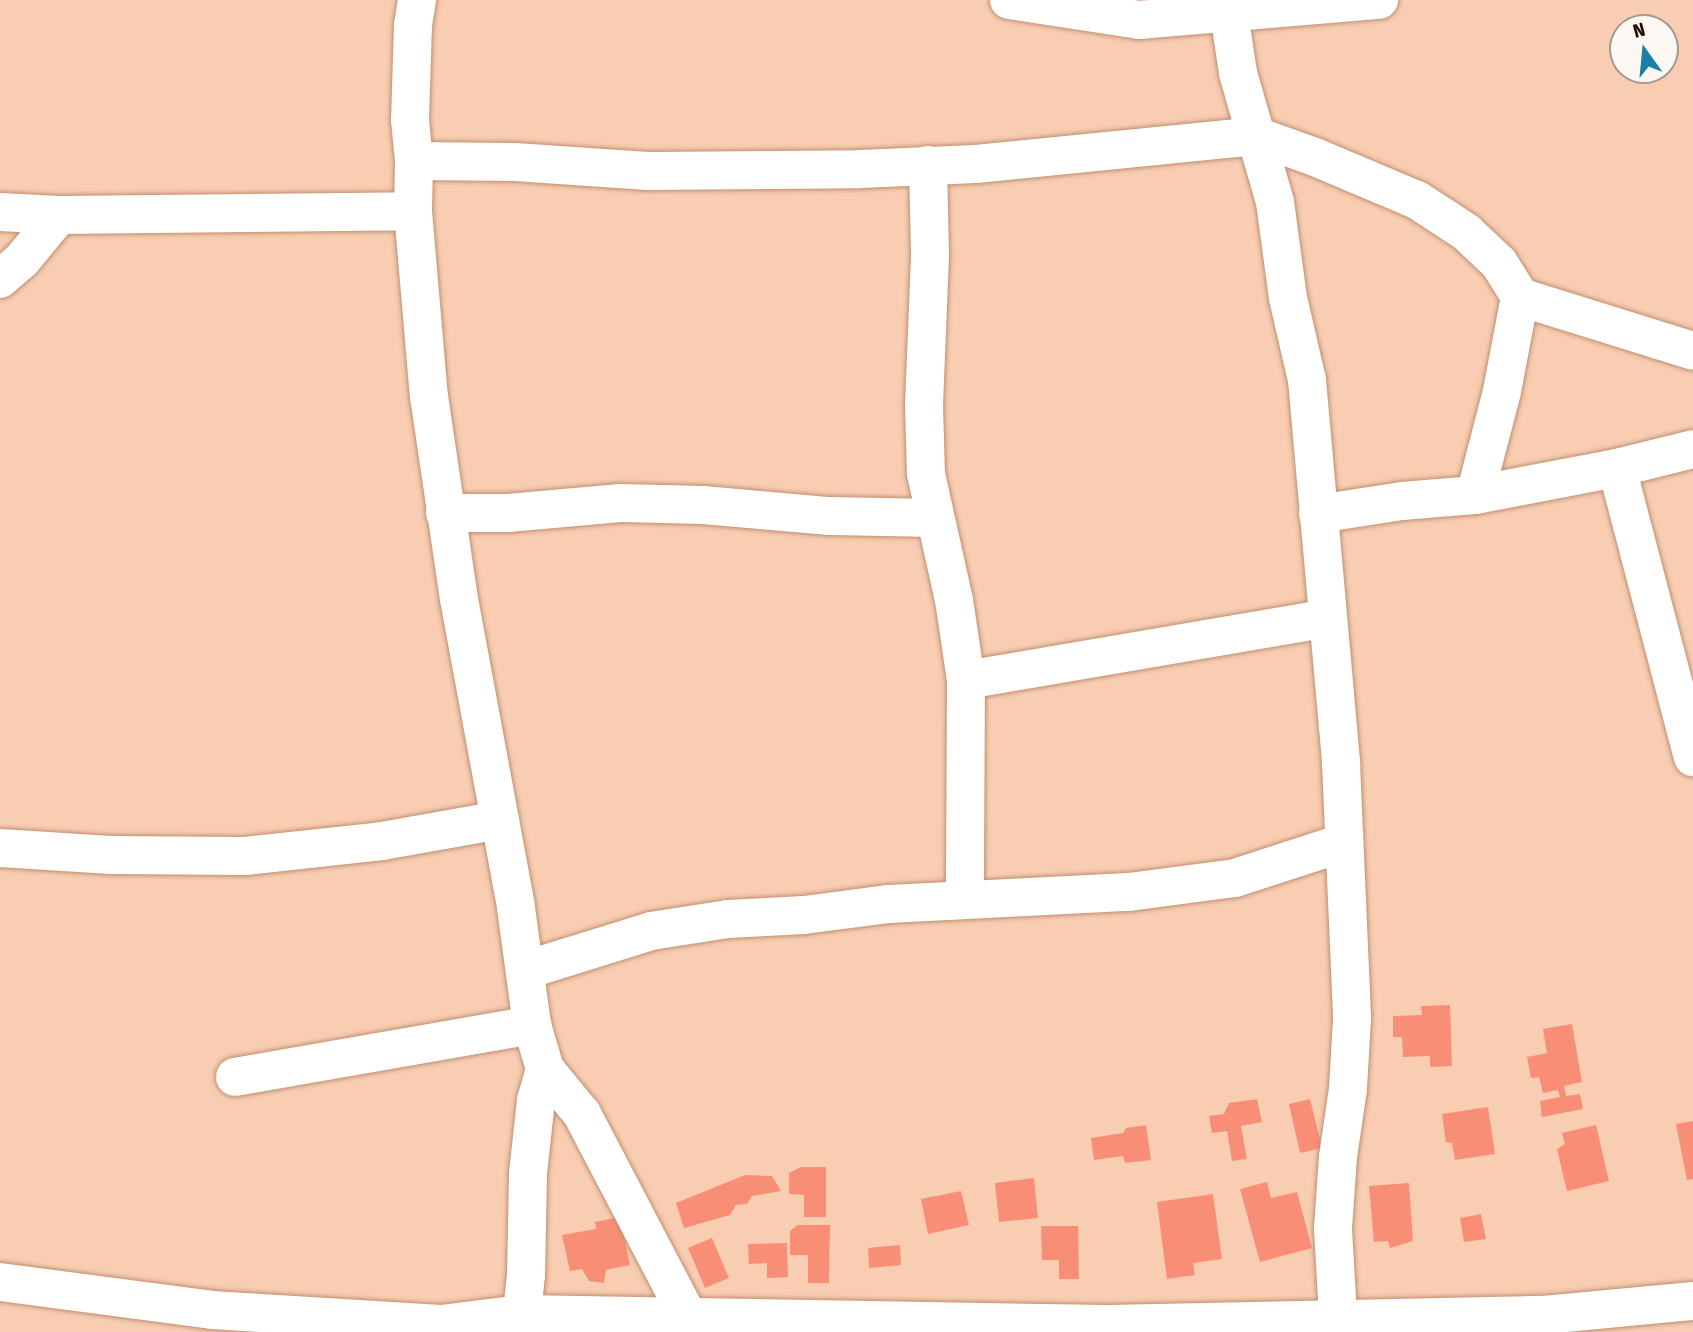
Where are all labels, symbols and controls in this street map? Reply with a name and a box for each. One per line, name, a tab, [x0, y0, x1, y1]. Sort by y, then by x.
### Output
north arrow	[1609, 14, 1679, 84]
text: N	[1630, 18, 1647, 43]

